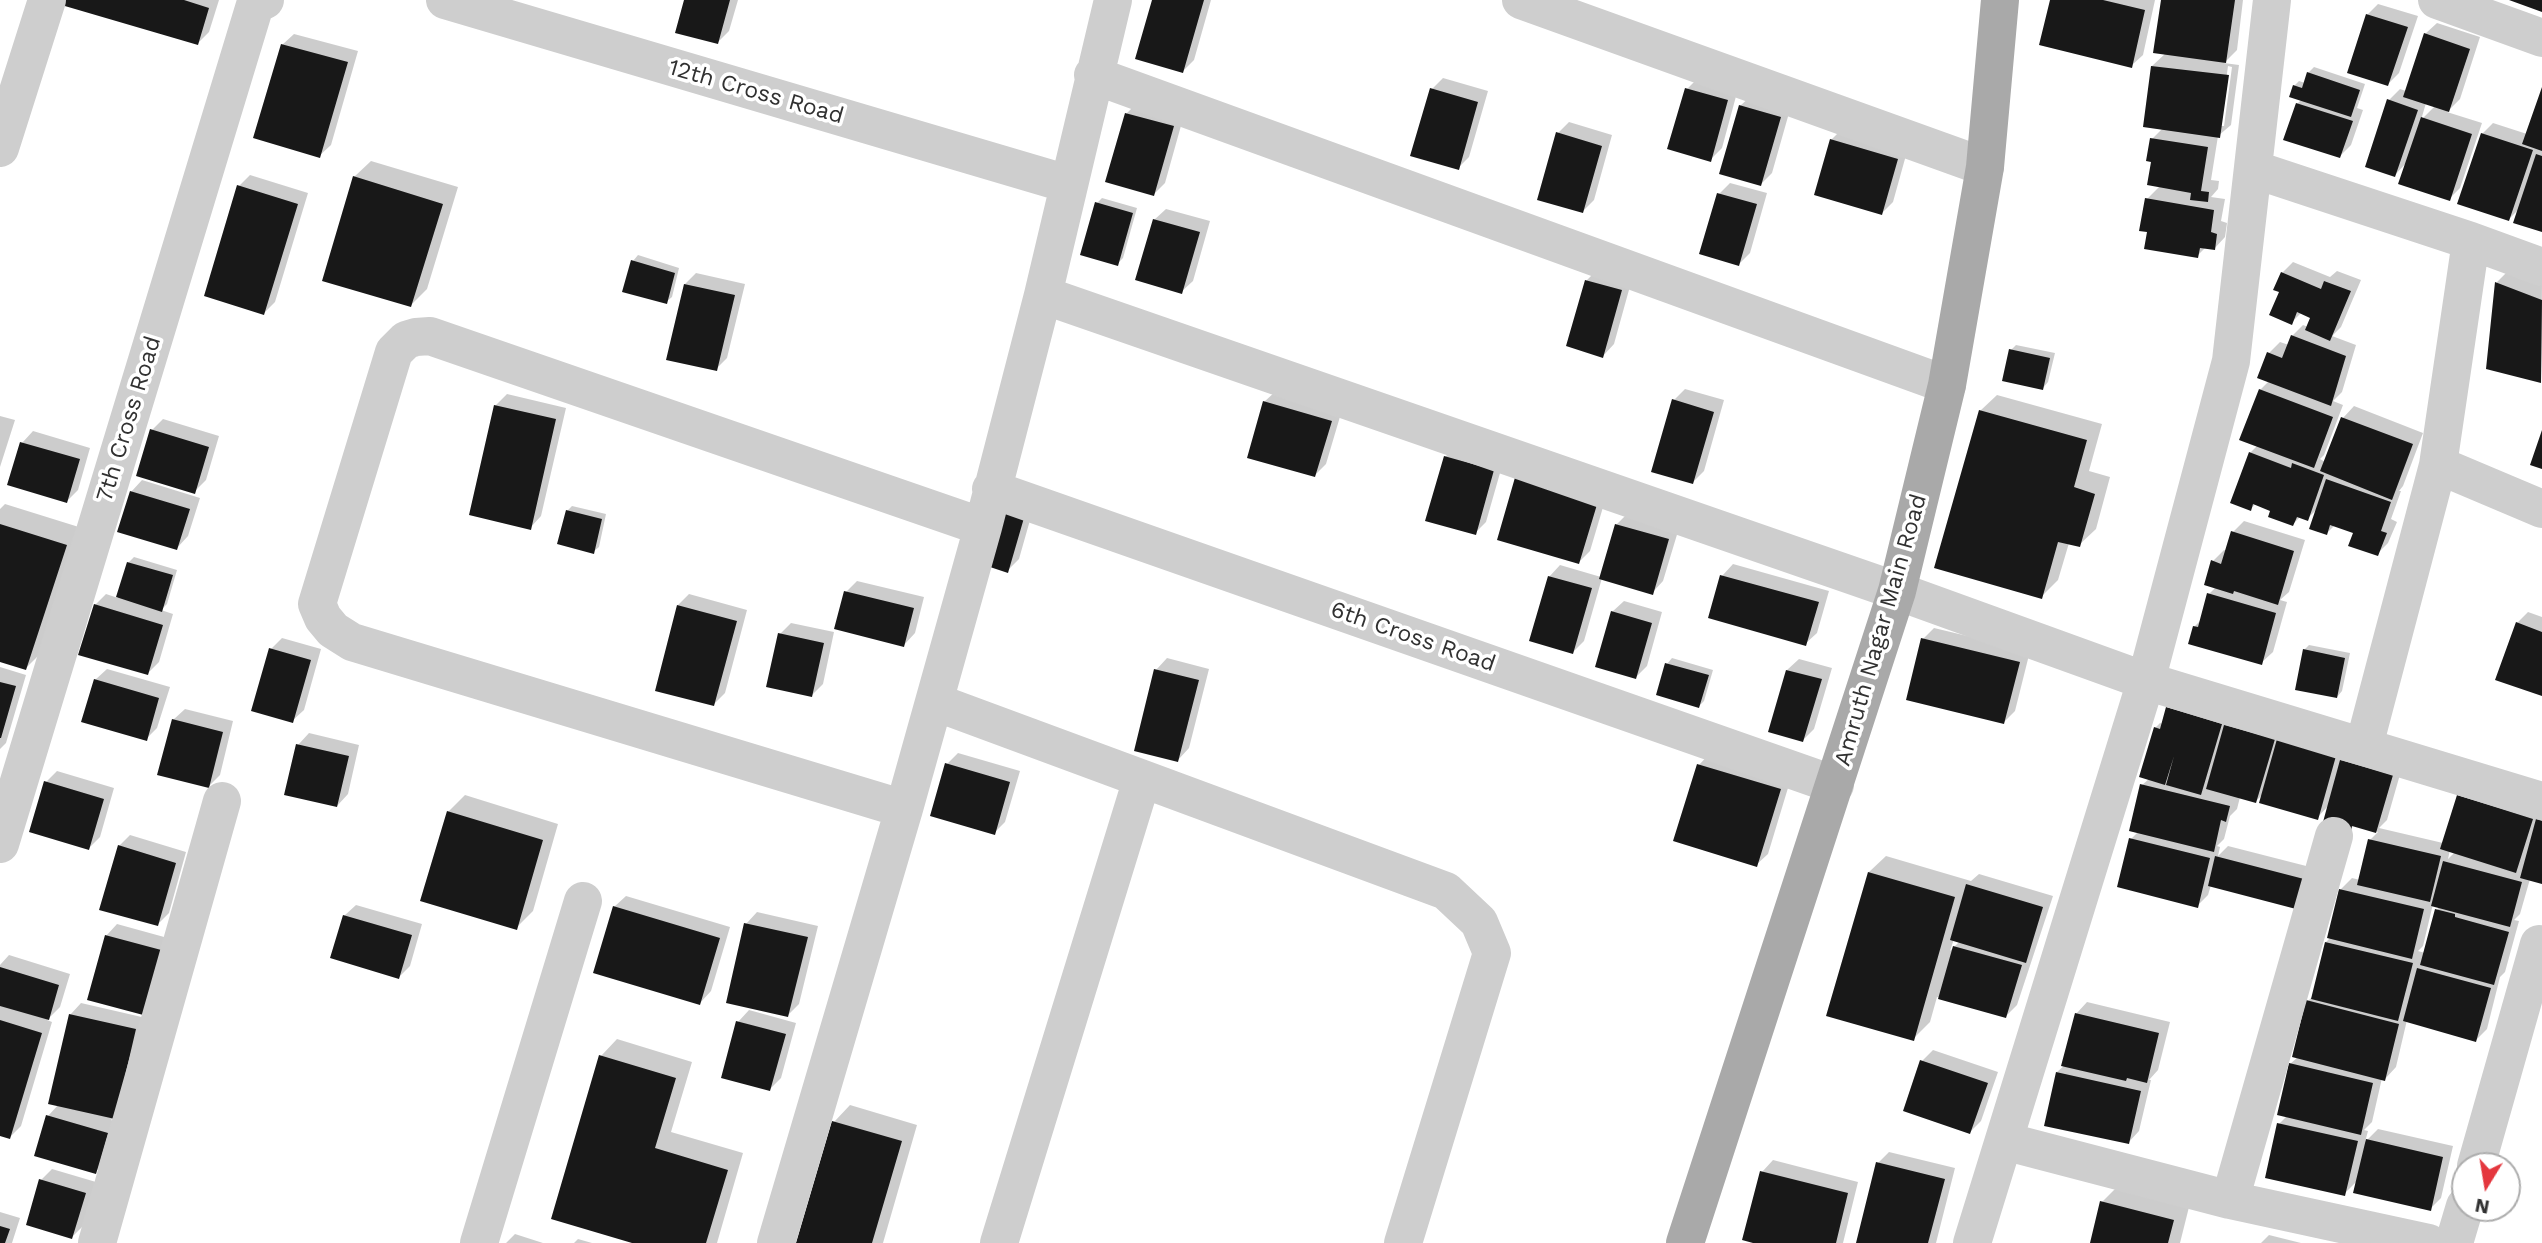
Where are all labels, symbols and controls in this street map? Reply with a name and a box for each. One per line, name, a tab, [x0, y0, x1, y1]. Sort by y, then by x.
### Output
street label: 12th Cross Road	[665, 54, 847, 130]
street label: 7th Cross Road	[91, 333, 167, 505]
street label: Amruth Nagar Main Road	[1829, 491, 1933, 769]
street label: 6th Cross Road	[1327, 596, 1499, 678]
north arrow	[2451, 1152, 2521, 1222]
text: N	[2473, 1194, 2491, 1219]

